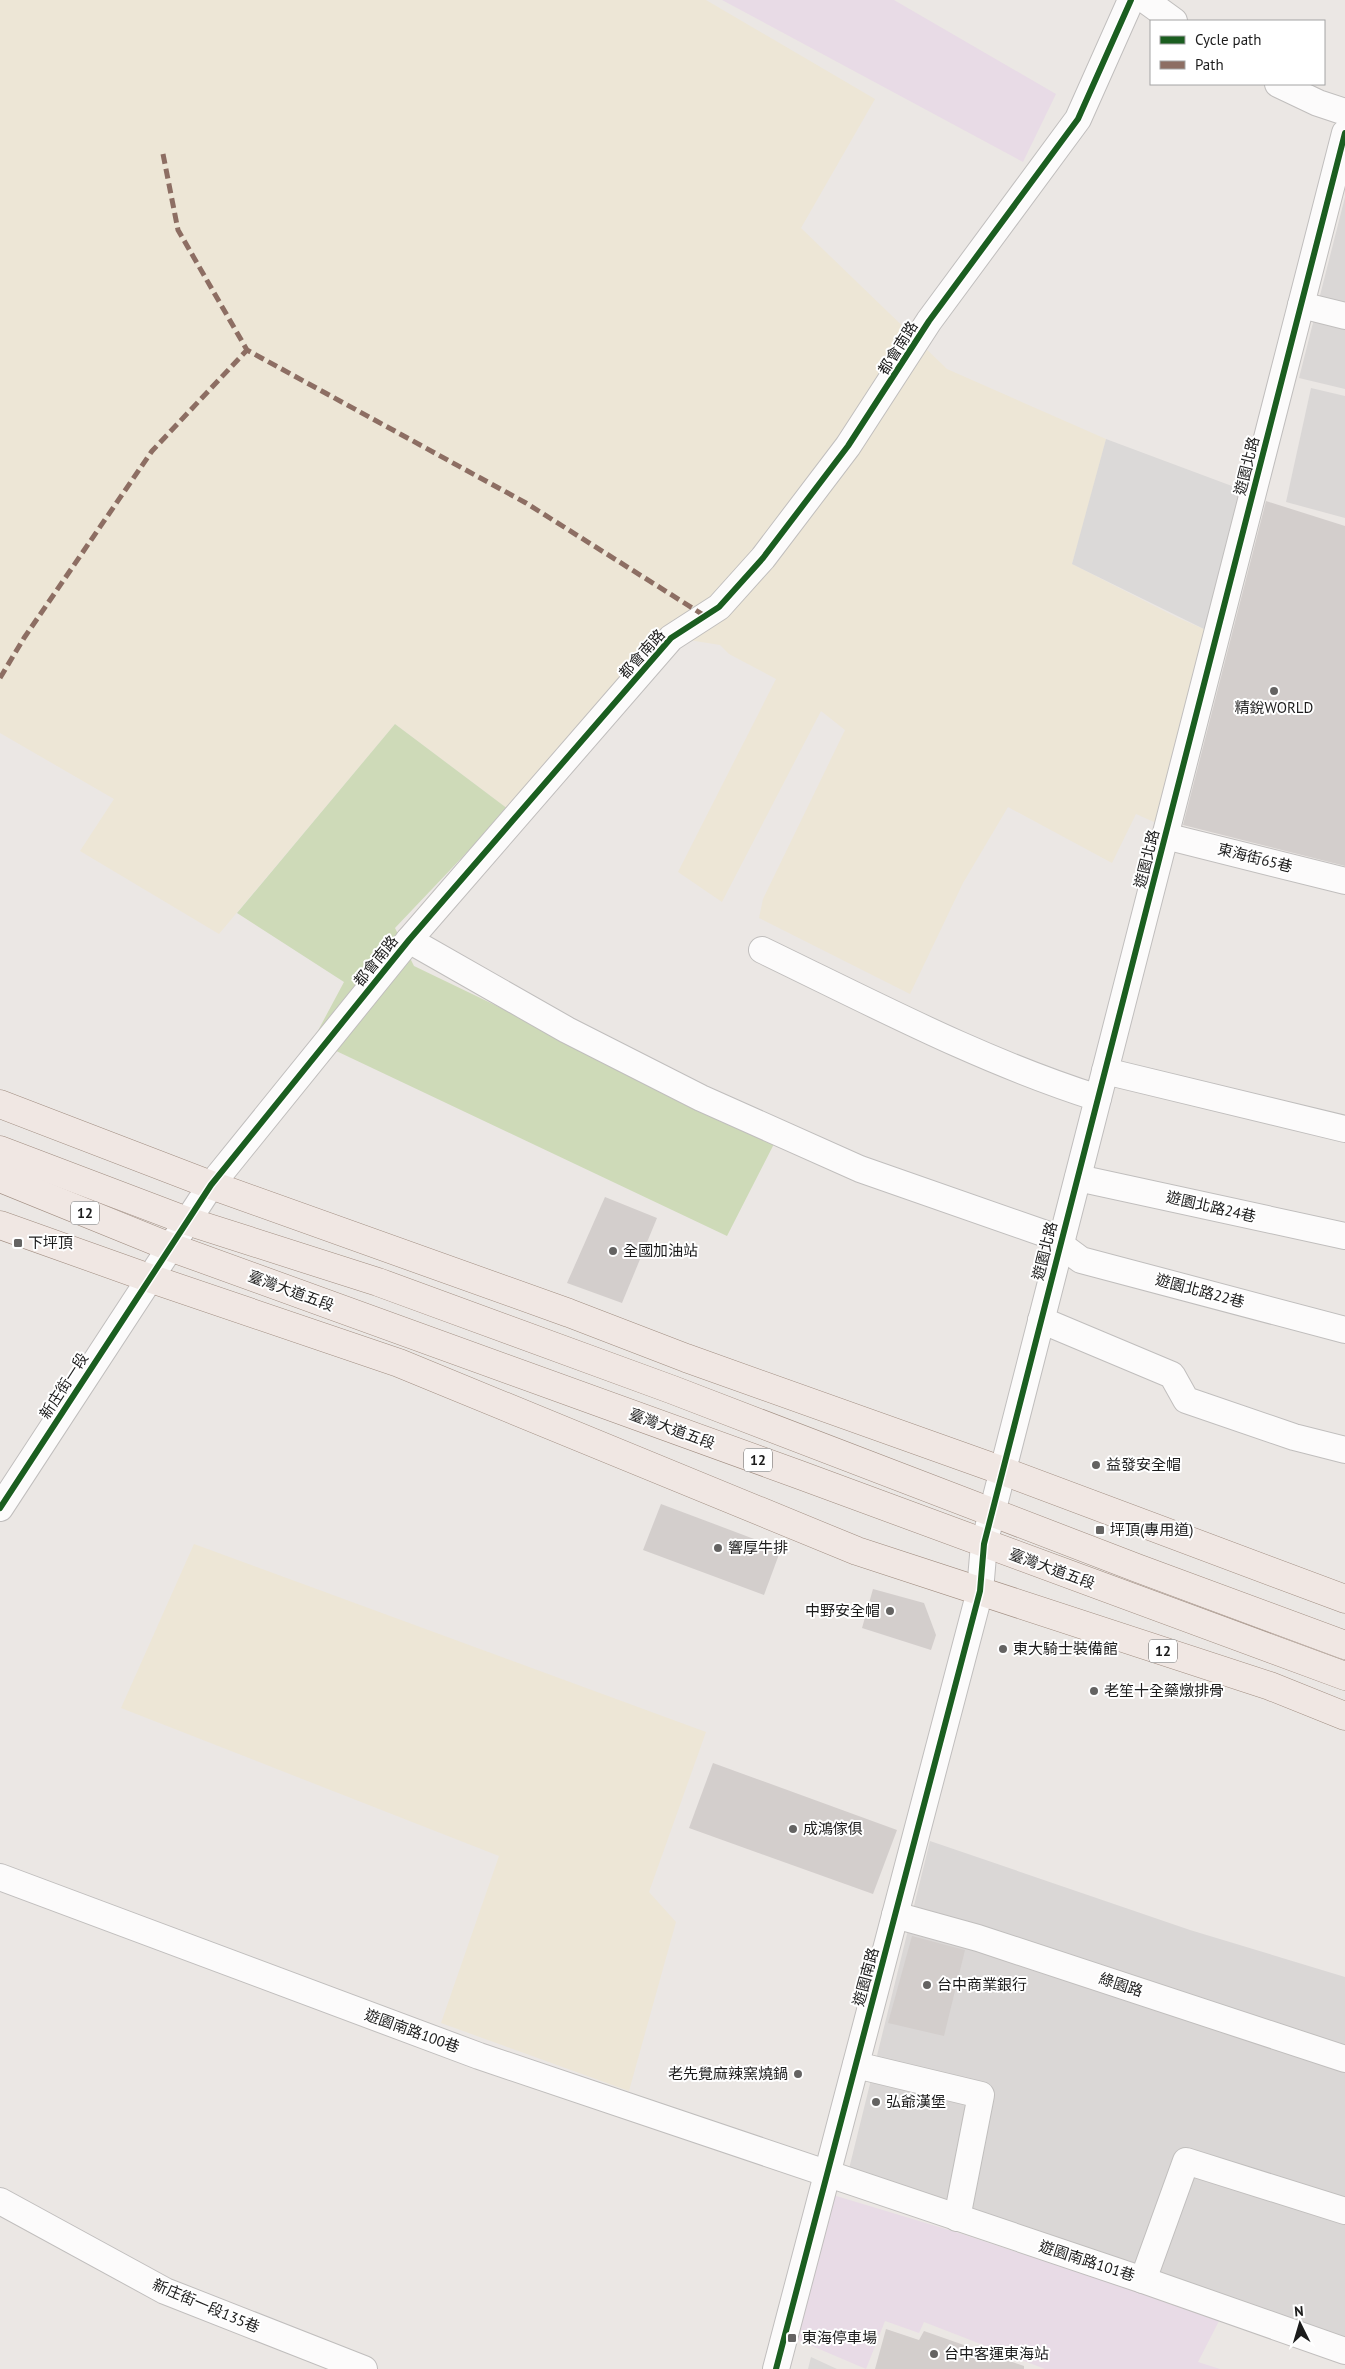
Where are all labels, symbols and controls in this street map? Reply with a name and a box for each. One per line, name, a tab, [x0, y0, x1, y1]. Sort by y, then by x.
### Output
legend	[1150, 20, 1325, 85]
text: Cycle path	[1195, 30, 1261, 49]
text: Path	[1195, 55, 1224, 74]
street label: 都會南路	[874, 317, 922, 378]
street label: 遊園北路	[1230, 434, 1263, 497]
street label: 都會南路	[614, 625, 669, 682]
marker: 精銳WORLD	[1268, 685, 1280, 697]
place label: 精銳WORLD	[1235, 698, 1313, 717]
street label: 遊園北路	[1130, 827, 1163, 890]
street label: 東海街65巷	[1216, 839, 1294, 876]
street label: 都會南路	[349, 931, 402, 990]
street label: 遊園北路24巷	[1164, 1187, 1258, 1226]
road number: 12	[71, 1202, 99, 1224]
street label: 遊園北路	[1028, 1219, 1061, 1282]
place label: 下坪頂	[28, 1233, 73, 1252]
marker: 下坪頂	[12, 1237, 24, 1249]
place label: 全國加油站	[623, 1241, 698, 1260]
marker: 全國加油站	[607, 1245, 619, 1257]
street label: 臺灣大道五段	[246, 1266, 337, 1315]
street label: 遊園北路22巷	[1154, 1270, 1247, 1312]
street label: 新庄街一段	[35, 1349, 92, 1422]
street label: 臺灣大道五段	[627, 1404, 718, 1453]
road number: 12	[744, 1448, 772, 1472]
place label: 益發安全帽	[1106, 1455, 1181, 1474]
marker: 益發安全帽	[1090, 1459, 1102, 1471]
place label: 坪頂(專用道)	[1110, 1520, 1193, 1539]
marker: 坪頂(專用道)	[1094, 1524, 1106, 1536]
place label: 響厚牛排	[728, 1538, 788, 1557]
marker: 響厚牛排	[712, 1542, 724, 1554]
street label: 臺灣大道五段	[1007, 1544, 1098, 1593]
place label: 中野安全帽	[805, 1601, 880, 1620]
marker: 中野安全帽	[884, 1605, 896, 1617]
place label: 東大騎士裝備館	[1013, 1639, 1118, 1658]
road number: 12	[1149, 1640, 1177, 1662]
marker: 東大騎士裝備館	[997, 1643, 1009, 1655]
place label: 老笙十全藥燉排骨	[1104, 1681, 1224, 1700]
marker: 老笙十全藥燉排骨	[1088, 1685, 1100, 1697]
place label: 成鴻傢俱	[803, 1819, 863, 1838]
marker: 成鴻傢俱	[787, 1823, 799, 1835]
street label: 遊園南路	[849, 1945, 882, 2008]
street label: 綠園路	[1097, 1969, 1145, 2001]
place label: 台中商業銀行	[937, 1975, 1027, 1994]
marker: 台中商業銀行	[921, 1979, 933, 1991]
street label: 遊園南路100巷	[362, 2005, 462, 2056]
place label: 老先覺麻辣窯燒鍋	[668, 2064, 788, 2083]
marker: 老先覺麻辣窯燒鍋	[792, 2068, 804, 2080]
place label: 弘爺漢堡	[886, 2092, 946, 2111]
marker: 弘爺漢堡	[870, 2096, 882, 2108]
street label: 遊園南路101巷	[1037, 2236, 1137, 2285]
street label: 新庄街一段135巷	[150, 2274, 263, 2337]
north arrow	[1275, 2299, 1325, 2349]
text: N	[1293, 2302, 1304, 2320]
place label: 東海停車場	[802, 2328, 877, 2347]
marker: 東海停車場	[786, 2332, 798, 2344]
place label: 台中客運東海站	[944, 2344, 1049, 2363]
marker: 台中客運東海站	[928, 2348, 940, 2360]

